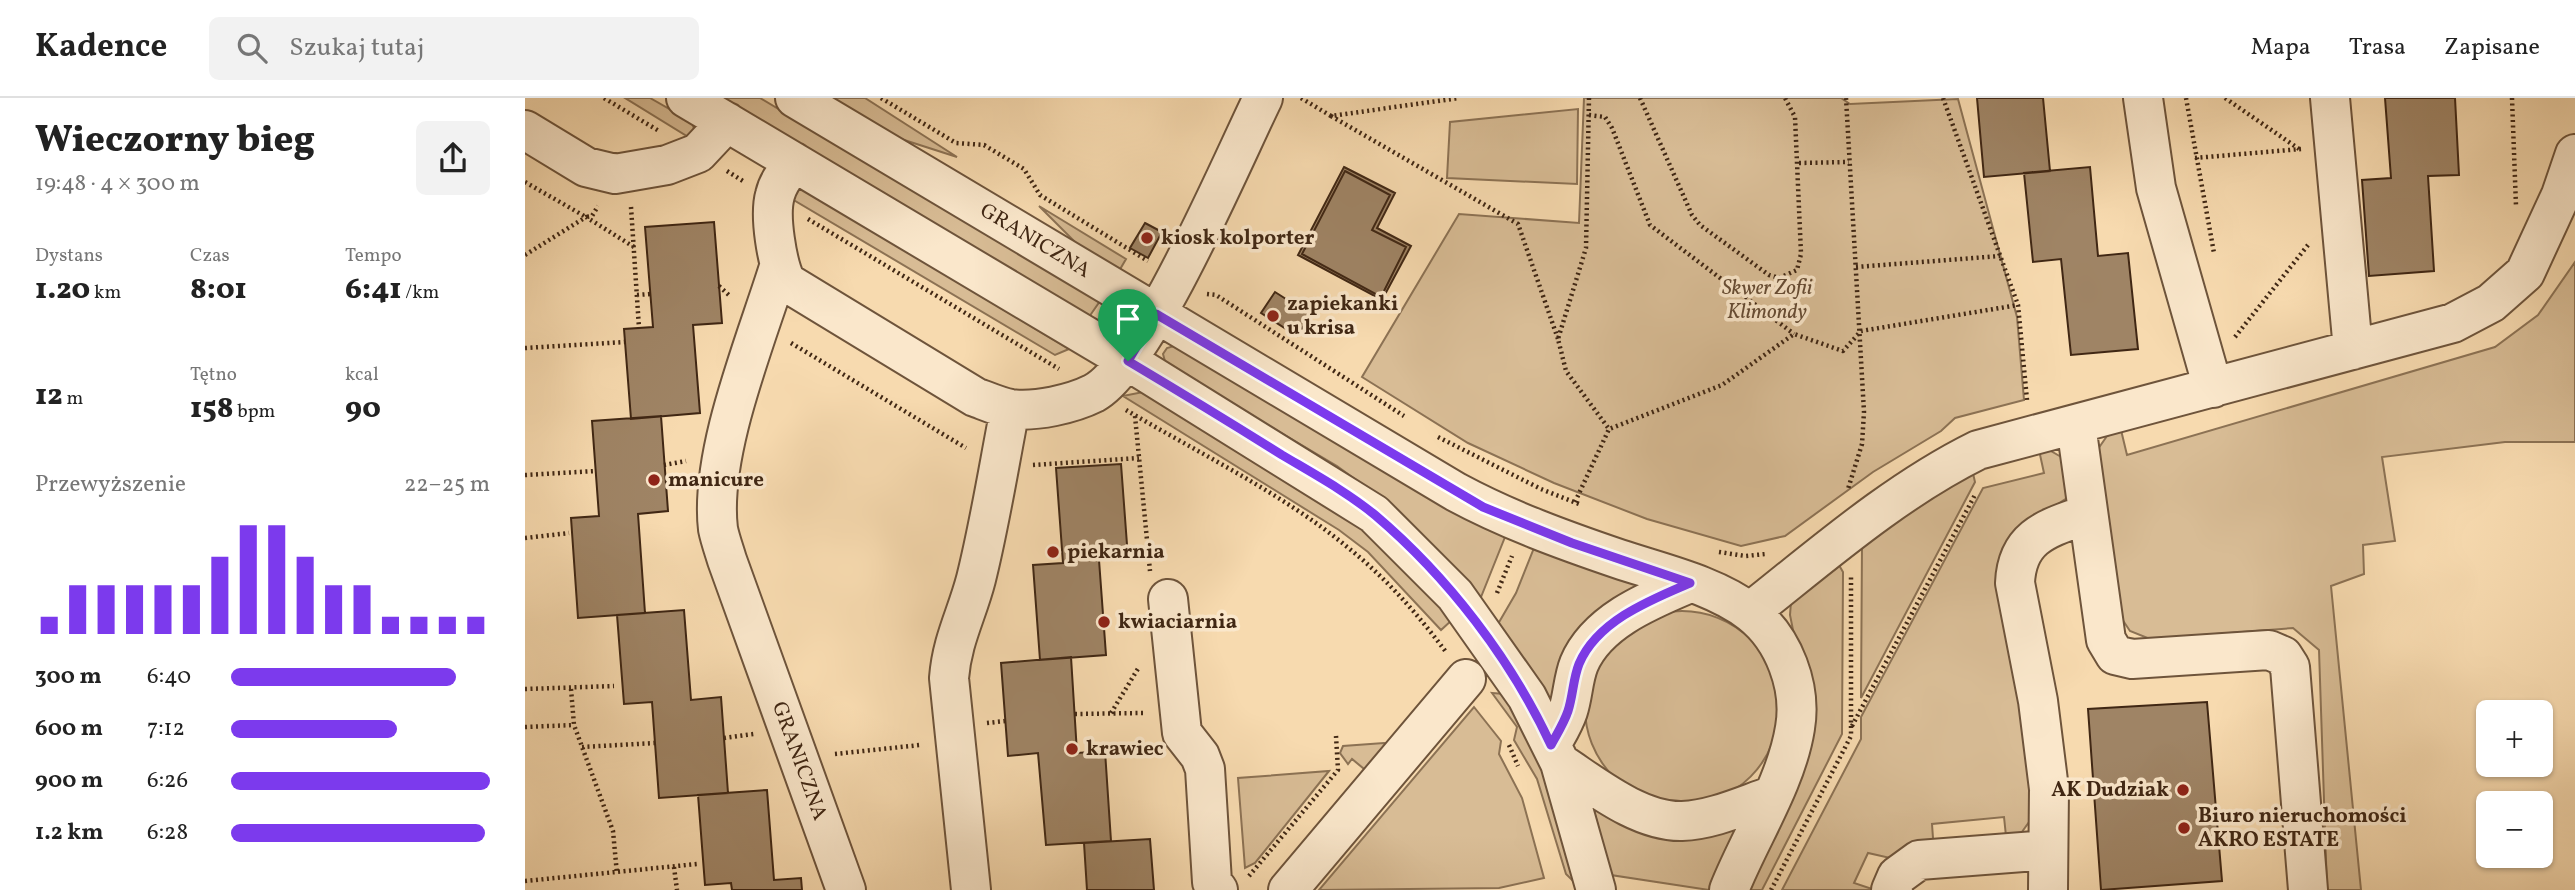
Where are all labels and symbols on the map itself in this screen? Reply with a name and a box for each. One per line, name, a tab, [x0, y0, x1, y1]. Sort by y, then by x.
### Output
street label: GRANICZNA	[974, 197, 1096, 286]
place label: kiosk kolporter	[1161, 224, 1315, 253]
marker: kiosk kolporter	[1139, 230, 1155, 246]
park label: Skwer Zofii Klimondy	[1722, 274, 1813, 327]
pin	[1098, 289, 1158, 361]
place label: zapiekanki u krisa	[1287, 290, 1398, 343]
marker: zapiekanki u krisa	[1265, 308, 1281, 324]
place label: manicure	[668, 466, 764, 495]
marker: manicure	[646, 472, 662, 488]
place label: piekarnia	[1067, 538, 1165, 567]
marker: piekarnia	[1045, 544, 1061, 560]
place label: kwiaciarnia	[1118, 608, 1237, 637]
marker: kwiaciarnia	[1096, 614, 1112, 630]
street label: GRANICZNA	[764, 698, 834, 825]
place label: krawiec	[1086, 735, 1164, 764]
marker: krawiec	[1064, 741, 1080, 757]
place label: AK Dudziak	[2051, 776, 2169, 805]
marker: AK Dudziak	[2175, 782, 2191, 798]
place label: Biuro nieruchomości AKRO ESTATE	[2198, 802, 2407, 855]
marker: Biuro nieruchomości AKRO ESTATE	[2176, 820, 2192, 836]

